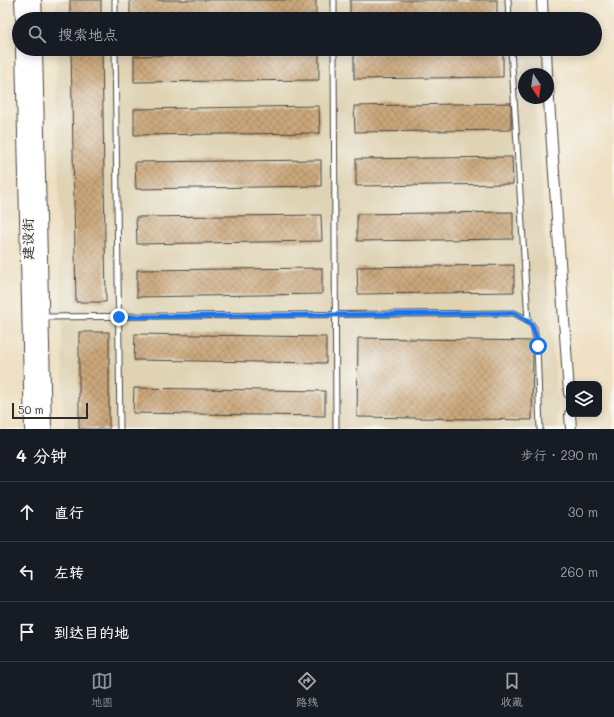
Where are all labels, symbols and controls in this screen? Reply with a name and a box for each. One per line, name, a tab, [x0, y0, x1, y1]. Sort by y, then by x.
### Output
search box	[12, 12, 602, 56]
icon: search	[26, 23, 48, 45]
text: 搜索地点	[58, 24, 118, 44]
north arrow	[518, 68, 554, 104]
street label: 建设街	[18, 218, 37, 260]
route end	[110, 308, 128, 326]
route start	[529, 337, 547, 355]
map controls	[566, 381, 602, 417]
button: layers	[566, 381, 602, 417]
scale bar	[12, 401, 88, 420]
text: 50 m	[18, 402, 44, 417]
text: 4 分钟	[16, 444, 67, 466]
text: 步行 · 290 m	[521, 446, 598, 463]
icon: ahead	[16, 501, 38, 523]
text: 直行	[54, 502, 84, 522]
text: 30 m	[568, 503, 598, 520]
icon: left	[16, 561, 38, 583]
text: 左转	[54, 562, 84, 582]
text: 260 m	[560, 563, 598, 580]
icon: arrive	[16, 621, 38, 643]
text: 到达目的地	[54, 622, 129, 642]
tab: 地图	[91, 670, 113, 709]
tab: 路线	[296, 670, 318, 709]
tab: 收藏	[501, 670, 523, 709]

